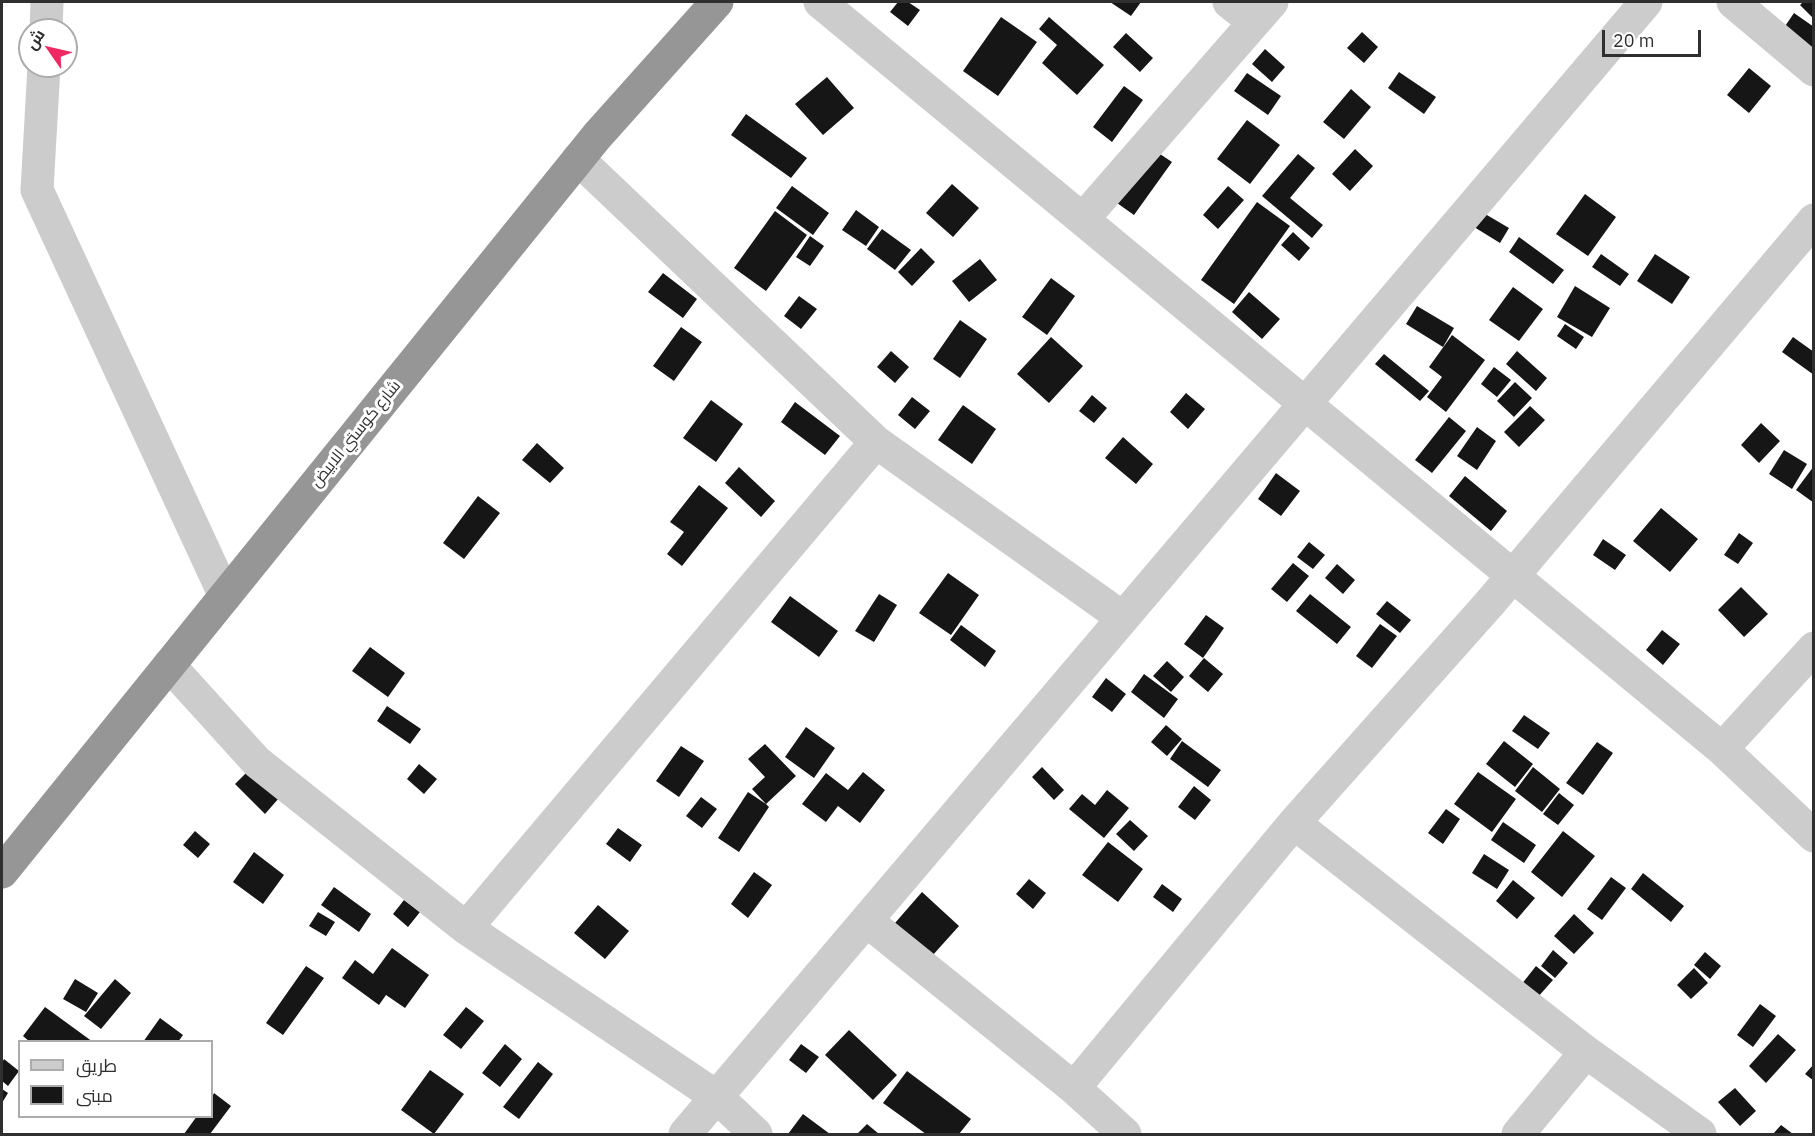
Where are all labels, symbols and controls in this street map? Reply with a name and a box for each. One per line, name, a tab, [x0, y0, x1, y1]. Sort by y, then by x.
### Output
north arrow	[18, 18, 78, 78]
scale bar	[1605, 18, 1704, 56]
text: ش	[21, 25, 49, 53]
text: 20 m	[1613, 29, 1655, 52]
street label: شارع كوستي الابيض	[307, 377, 405, 491]
legend	[18, 1040, 213, 1118]
text: طريق	[76, 1054, 117, 1077]
text: مبنى	[76, 1084, 113, 1107]

